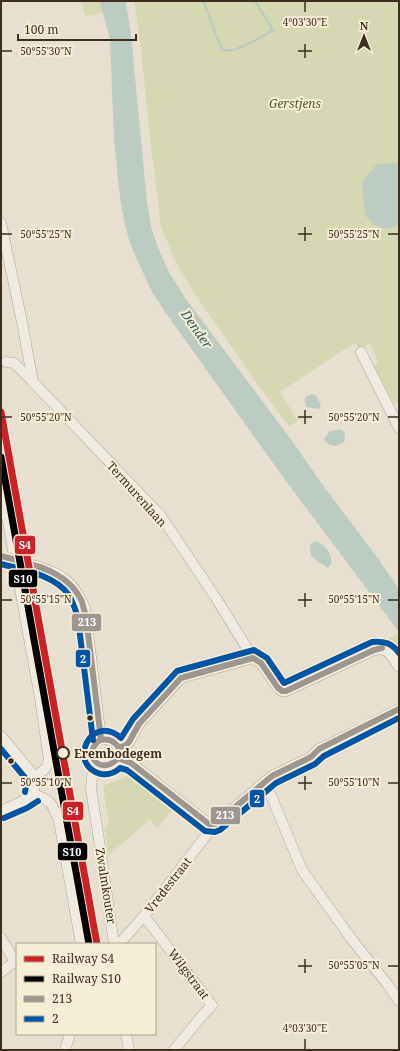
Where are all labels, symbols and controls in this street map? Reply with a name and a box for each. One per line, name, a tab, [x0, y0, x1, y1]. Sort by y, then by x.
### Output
text: 4°03'30"E	[283, 15, 327, 29]
scale bar	[18, 16, 136, 42]
north arrow	[344, 16, 384, 56]
text: N	[360, 18, 369, 33]
text: 100 m	[24, 21, 59, 38]
text: 50°55'30"N	[20, 44, 72, 58]
park label: Gerstjens	[269, 95, 322, 112]
text: 50°55'25"N	[20, 227, 72, 241]
text: 50°55'25"N	[328, 227, 380, 241]
water label: Dender	[177, 305, 217, 353]
text: 50°55'20"N	[20, 410, 72, 424]
text: 50°55'20"N	[328, 410, 380, 424]
street label: Termurenlaan	[103, 458, 171, 531]
line badge: S4	[14, 535, 36, 555]
text: S4	[19, 537, 31, 552]
line badge: S10	[8, 569, 38, 588]
text: S10	[14, 571, 32, 586]
text: 50°55'15"N	[20, 592, 72, 606]
text: 50°55'15"N	[328, 592, 380, 606]
line badge: 213	[71, 613, 102, 632]
text: 213	[78, 614, 96, 629]
line badge: 2	[75, 649, 91, 668]
text: 2	[80, 651, 86, 666]
unlabelled marker	[85, 713, 95, 723]
place label: Erembodegem	[74, 745, 162, 762]
marker: Erembodegem	[56, 746, 70, 760]
unlabelled marker	[6, 756, 16, 766]
text: 50°55'10"N	[20, 775, 72, 789]
text: 50°55'10"N	[328, 775, 380, 789]
line badge: 2	[249, 789, 265, 808]
text: 2	[254, 791, 260, 806]
line badge: S4	[62, 801, 84, 821]
text: S4	[67, 803, 79, 818]
line badge: 213	[210, 806, 241, 825]
text: 213	[216, 807, 234, 822]
line badge: S10	[57, 842, 88, 861]
text: S10	[63, 844, 81, 859]
street label: Zwalmkouter	[92, 847, 120, 926]
street label: Vredestraat	[141, 853, 195, 917]
legend	[16, 943, 156, 1035]
street label: Wilgstraat	[164, 945, 214, 1003]
text: Railway S4	[52, 950, 114, 967]
text: 50°55'05"N	[328, 958, 380, 972]
text: Railway S10	[52, 970, 121, 987]
text: 213	[52, 990, 72, 1007]
text: 2	[52, 1010, 59, 1027]
text: 4°03'30"E	[283, 1021, 327, 1035]

